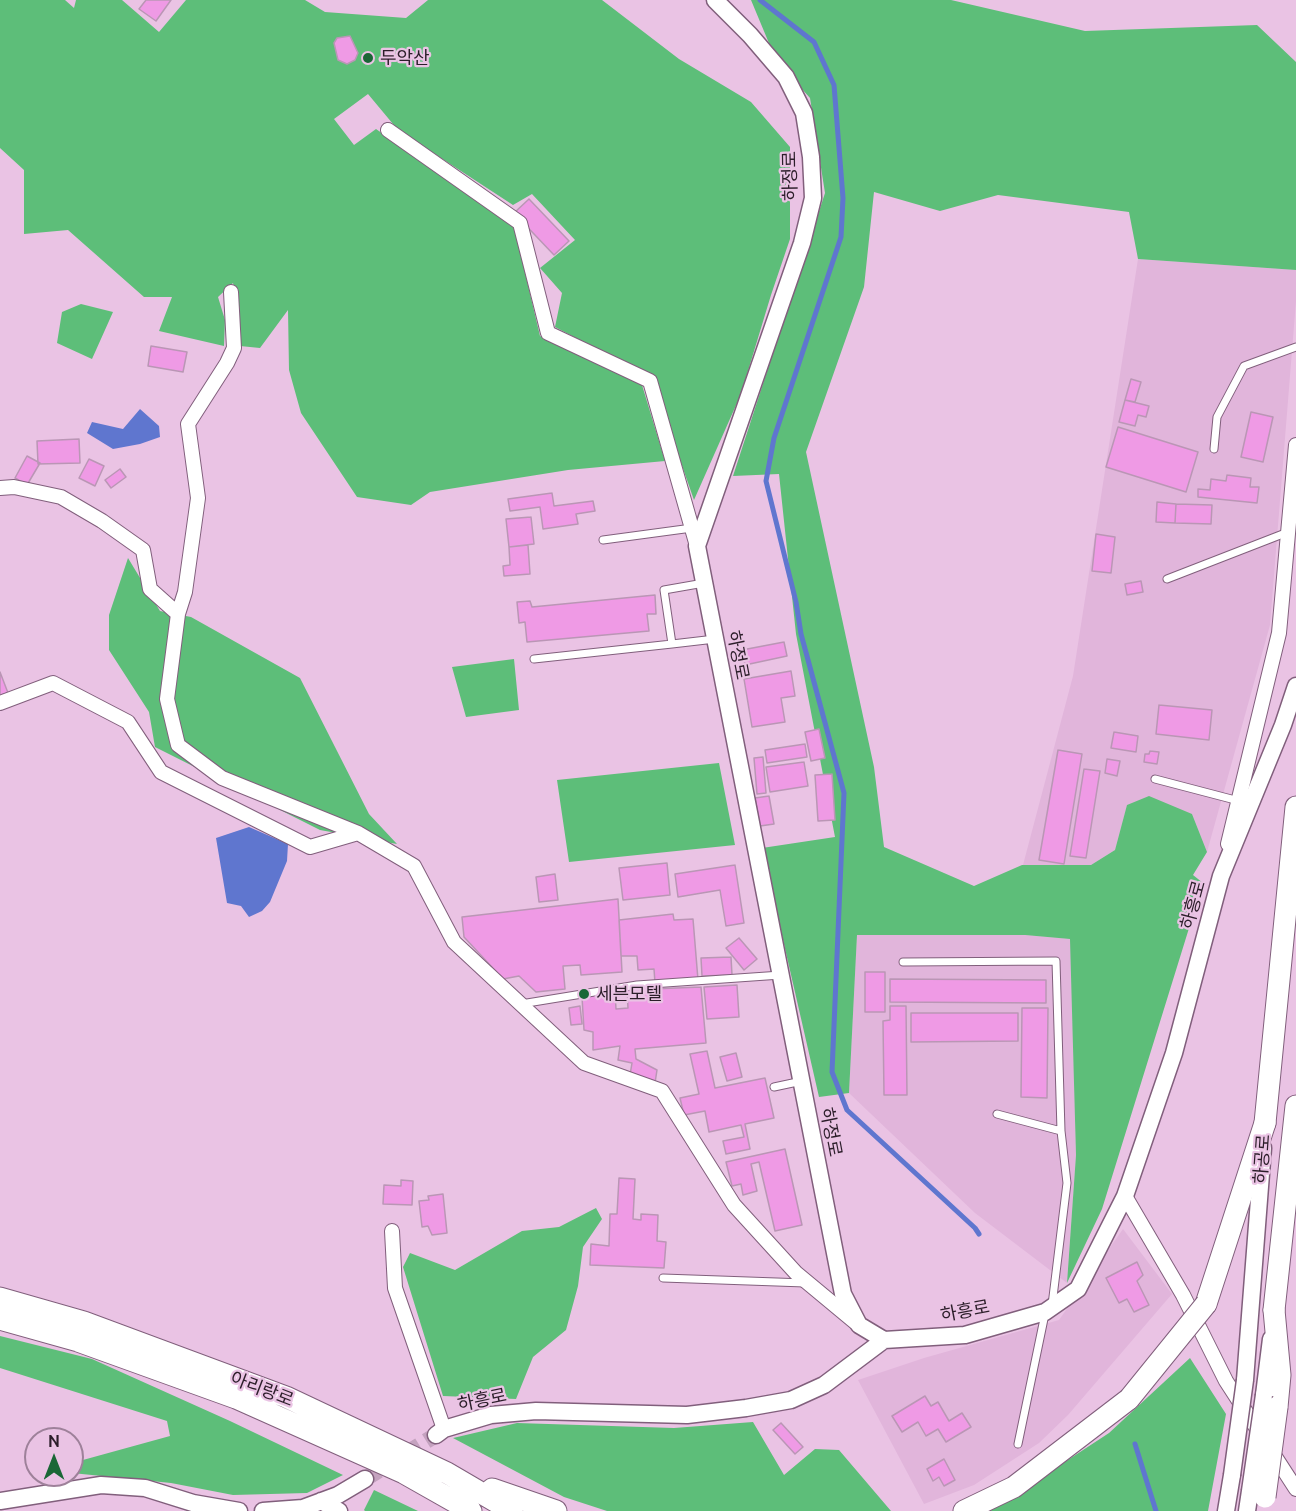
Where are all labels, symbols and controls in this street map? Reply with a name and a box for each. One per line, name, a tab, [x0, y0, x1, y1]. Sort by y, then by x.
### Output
place label: 두악산	[380, 47, 430, 69]
marker: 두악산	[361, 51, 375, 65]
street label: 하정로	[779, 151, 801, 201]
street label: 하정로	[723, 629, 753, 681]
street label: 하흥로	[1176, 878, 1210, 932]
place label: 세븐모텔	[596, 983, 662, 1005]
marker: 세븐모텔	[577, 987, 591, 1001]
street label: 하정로	[816, 1106, 846, 1158]
street label: 하공로	[1249, 1133, 1275, 1185]
street label: 하흥로	[939, 1296, 991, 1326]
street label: 아리랑로	[227, 1367, 297, 1411]
street label: 하흥로	[455, 1384, 509, 1416]
north arrow	[24, 1427, 84, 1487]
text: N	[48, 1432, 60, 1450]

